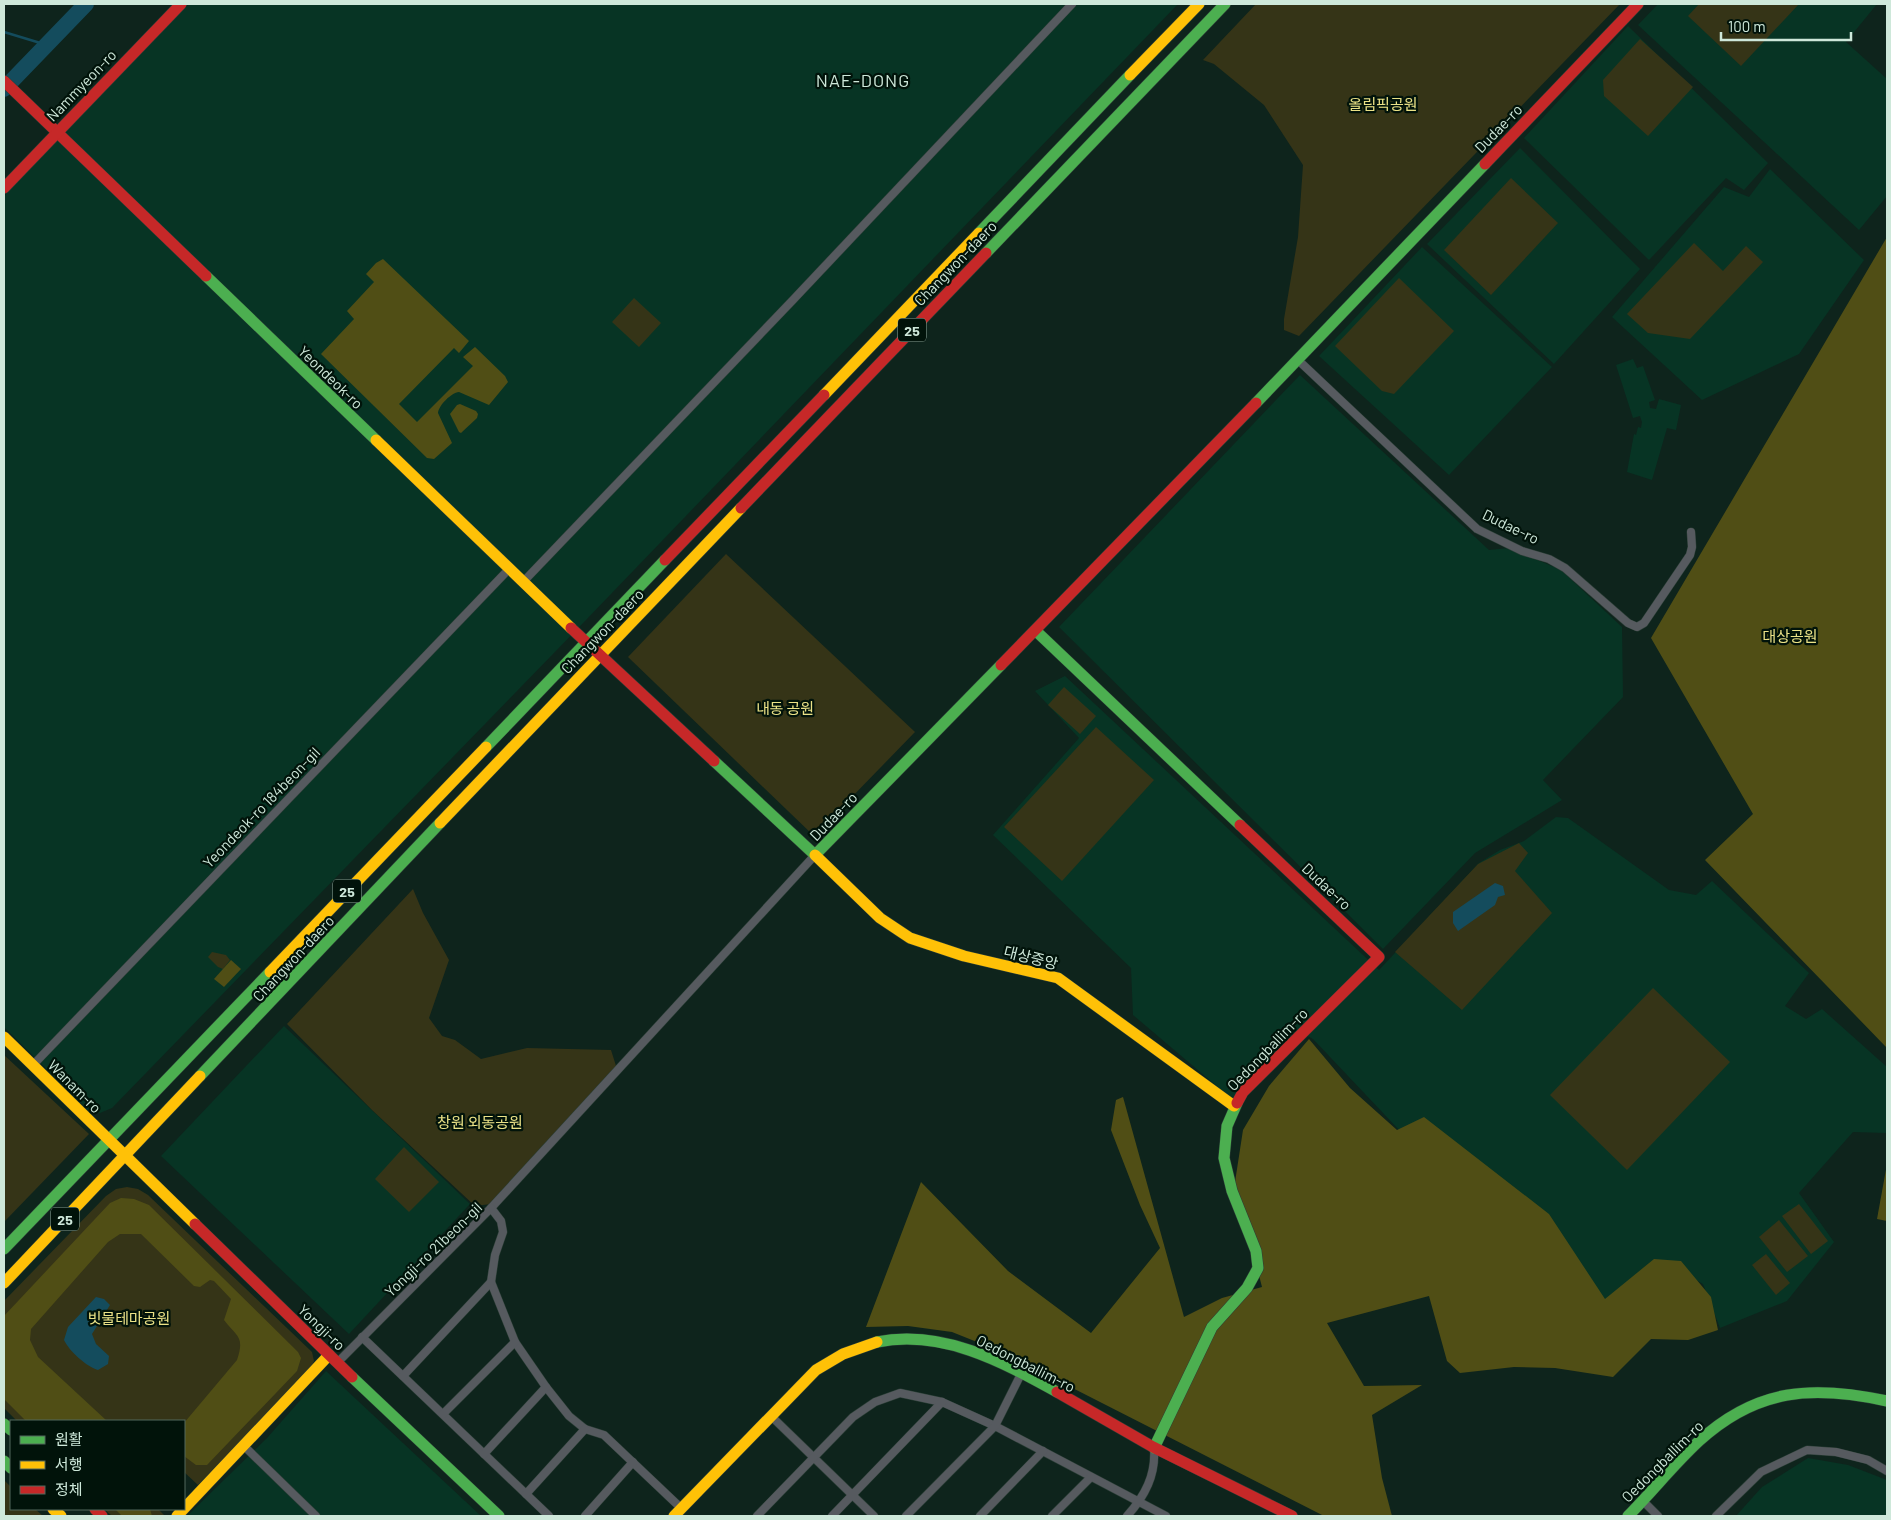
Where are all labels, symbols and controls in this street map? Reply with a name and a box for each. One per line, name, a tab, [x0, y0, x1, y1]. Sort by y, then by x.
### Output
scale bar	[1721, 10, 1851, 42]
text: 100 m	[1728, 17, 1766, 35]
street label: Nammyeon-ro	[42, 45, 120, 125]
district label: NAE-DONG	[816, 69, 910, 91]
park label: 올림픽공원	[1348, 95, 1418, 113]
street label: Dudae-ro	[1471, 100, 1525, 156]
street label: Changwon-daero	[910, 217, 1000, 309]
road number: 25	[898, 318, 926, 342]
street label: Yeondeok-ro	[295, 342, 367, 412]
street label: Dudae-ro	[1480, 505, 1542, 547]
street label: Changwon-daero	[557, 585, 647, 677]
park label: 대상공원	[1762, 627, 1818, 645]
park label: 내동 공원	[756, 699, 814, 717]
street label: Yeondeok-ro 184beon-gil	[199, 743, 323, 871]
street label: Dudae-ro	[806, 788, 860, 844]
street label: Dudae-ro	[1299, 859, 1355, 913]
road number: 25	[333, 879, 361, 902]
street label: Changwon-daero	[249, 911, 337, 1005]
street label: 대상중앙	[1002, 942, 1060, 972]
street label: Oedongballim-ro	[1223, 1004, 1311, 1094]
street label: Wanam-ro	[45, 1056, 105, 1116]
park label: 창원 외동공원	[437, 1113, 523, 1131]
street label: Yongji-ro 21beon-gil	[381, 1198, 485, 1300]
road number: 25	[51, 1208, 79, 1230]
street label: Yongji-ro	[295, 1300, 349, 1354]
park label: 빗물테마공원	[88, 1309, 170, 1327]
street label: Oedongballim-ro	[974, 1330, 1078, 1396]
street label: Oedongballim-ro	[1617, 1416, 1707, 1506]
legend	[10, 1420, 185, 1510]
text: 원활	[55, 1430, 83, 1448]
text: 서행	[55, 1455, 83, 1473]
text: 정체	[55, 1480, 83, 1498]

